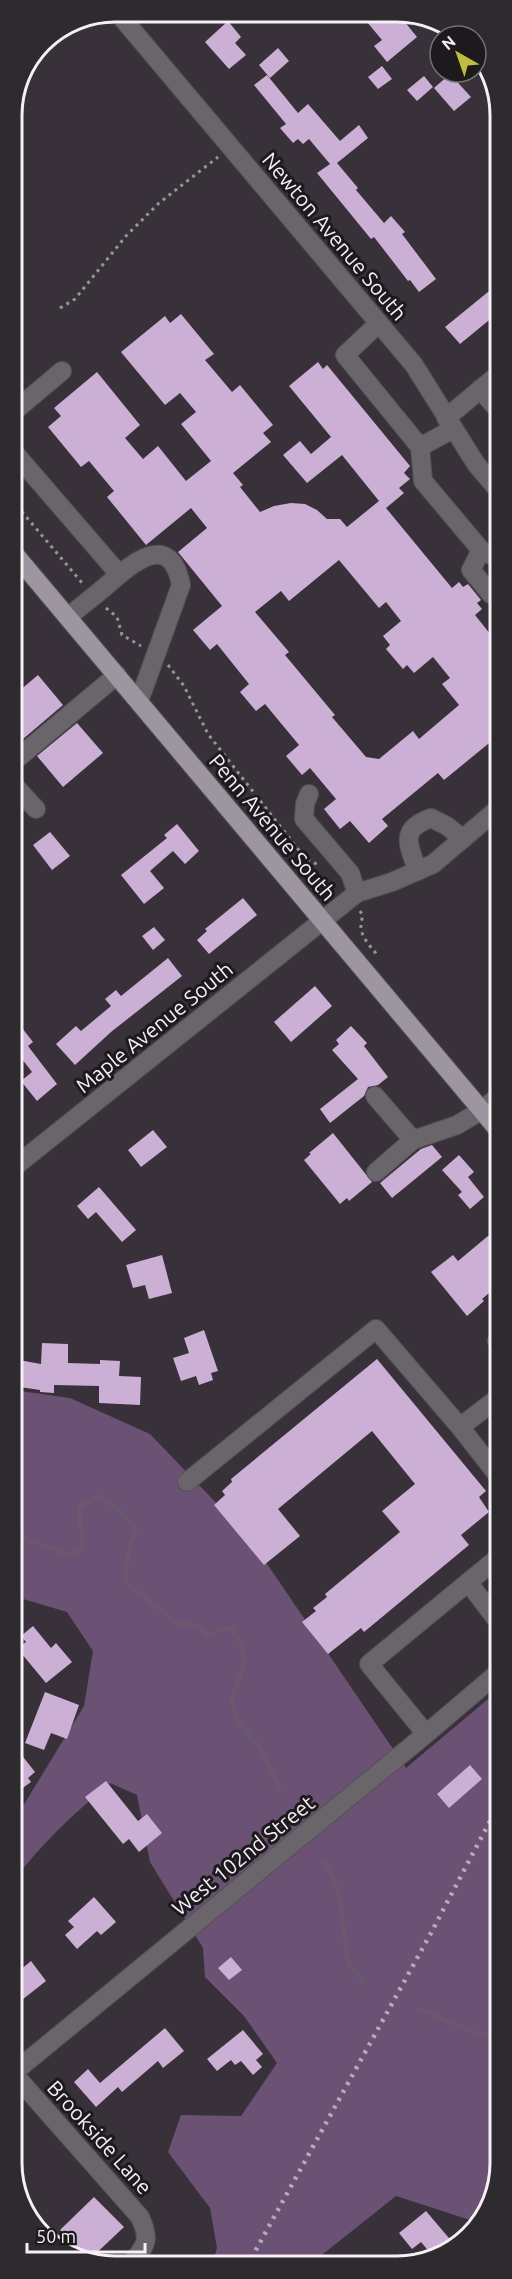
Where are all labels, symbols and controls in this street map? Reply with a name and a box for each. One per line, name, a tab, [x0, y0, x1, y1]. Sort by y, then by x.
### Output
north arrow	[428, 24, 488, 84]
text: N	[438, 32, 459, 53]
street label: Newton Avenue South	[258, 147, 412, 325]
street label: Penn Avenue South	[205, 749, 341, 905]
street label: Maple Avenue South	[71, 957, 237, 1097]
street label: West 102nd Street	[167, 1790, 319, 1920]
street label: Brookside Lane	[43, 2075, 157, 2199]
scale bar	[27, 2216, 146, 2254]
text: 50 m	[36, 2226, 76, 2246]

